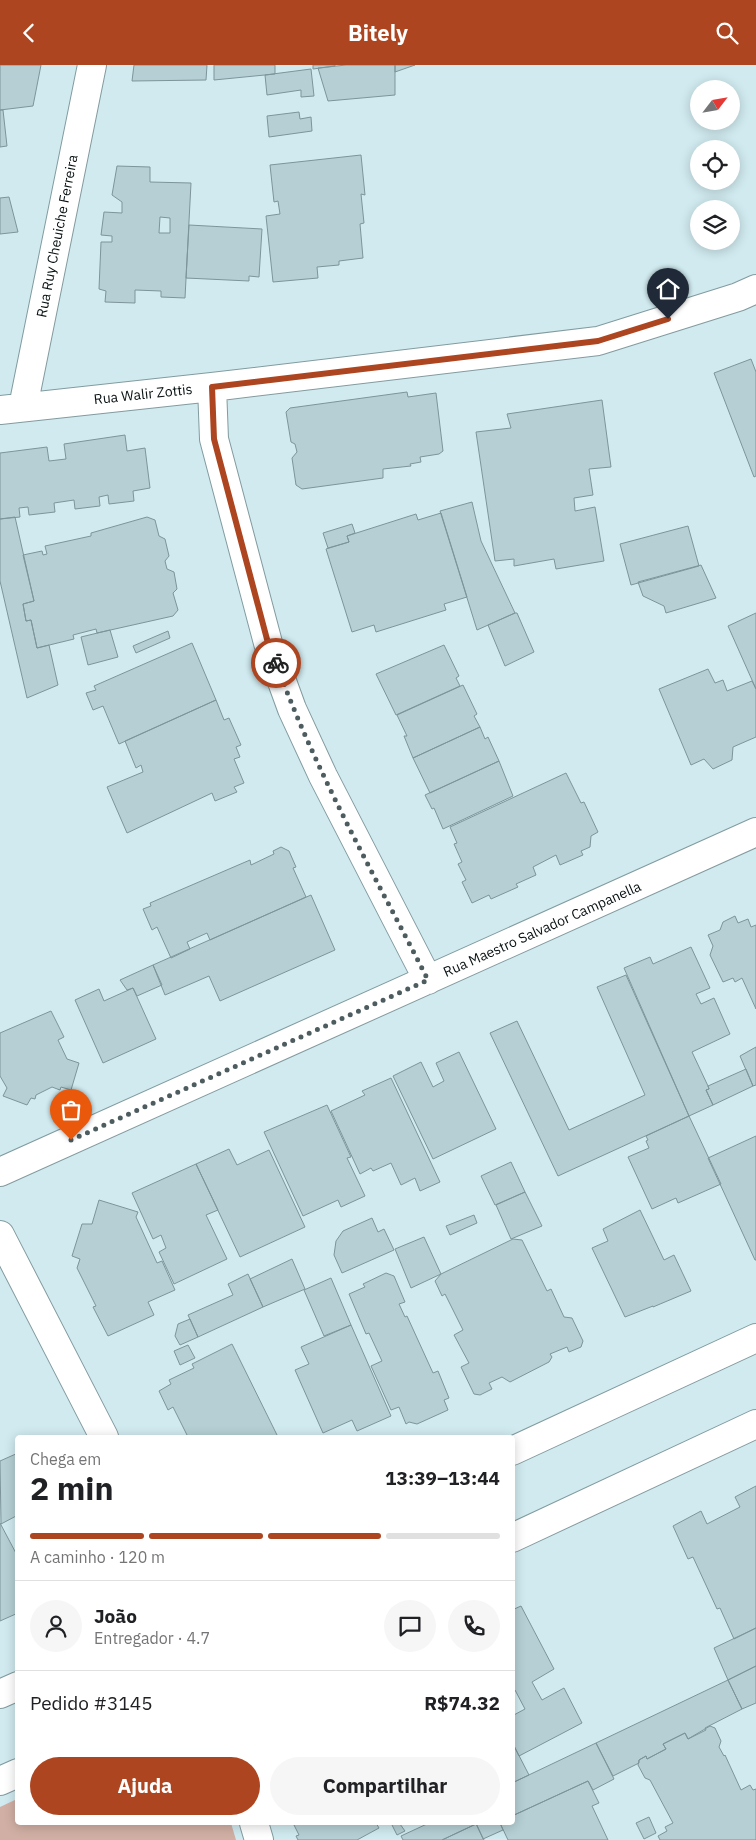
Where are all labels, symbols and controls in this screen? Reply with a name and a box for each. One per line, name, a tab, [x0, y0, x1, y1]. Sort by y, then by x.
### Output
text: Bitely	[348, 18, 408, 47]
icon: back	[15, 19, 43, 47]
icon: search	[713, 19, 741, 47]
north arrow	[690, 80, 740, 130]
map controls	[690, 80, 740, 250]
button: locate	[690, 140, 740, 190]
street label: Rua Ruy Cheuiche Ferreira	[32, 152, 82, 319]
button: layers	[690, 200, 740, 250]
pin	[647, 268, 689, 319]
icon: home	[654, 275, 682, 303]
street label: Rua Walir Zottis	[93, 380, 193, 408]
courier	[251, 638, 301, 688]
icon: bike	[262, 649, 290, 677]
street label: Rua Maestro Salvador Campanella	[440, 877, 644, 981]
pin	[50, 1089, 92, 1140]
icon: bag	[57, 1096, 85, 1124]
text: Chega em	[30, 1449, 101, 1469]
text: 13:39–13:44	[385, 1466, 500, 1490]
text: 2 min	[30, 1467, 114, 1509]
text: A caminho · 120 m	[30, 1547, 165, 1567]
button: person	[30, 1600, 82, 1652]
button: chat	[384, 1600, 436, 1652]
button: phone	[448, 1600, 500, 1652]
text: João	[94, 1604, 137, 1628]
text: Entregador · 4.7	[94, 1628, 210, 1648]
text: Pedido #3145	[30, 1691, 153, 1715]
text: R$74.32	[424, 1691, 500, 1715]
button: Ajuda	[30, 1757, 260, 1815]
button: Compartilhar	[270, 1757, 500, 1815]

